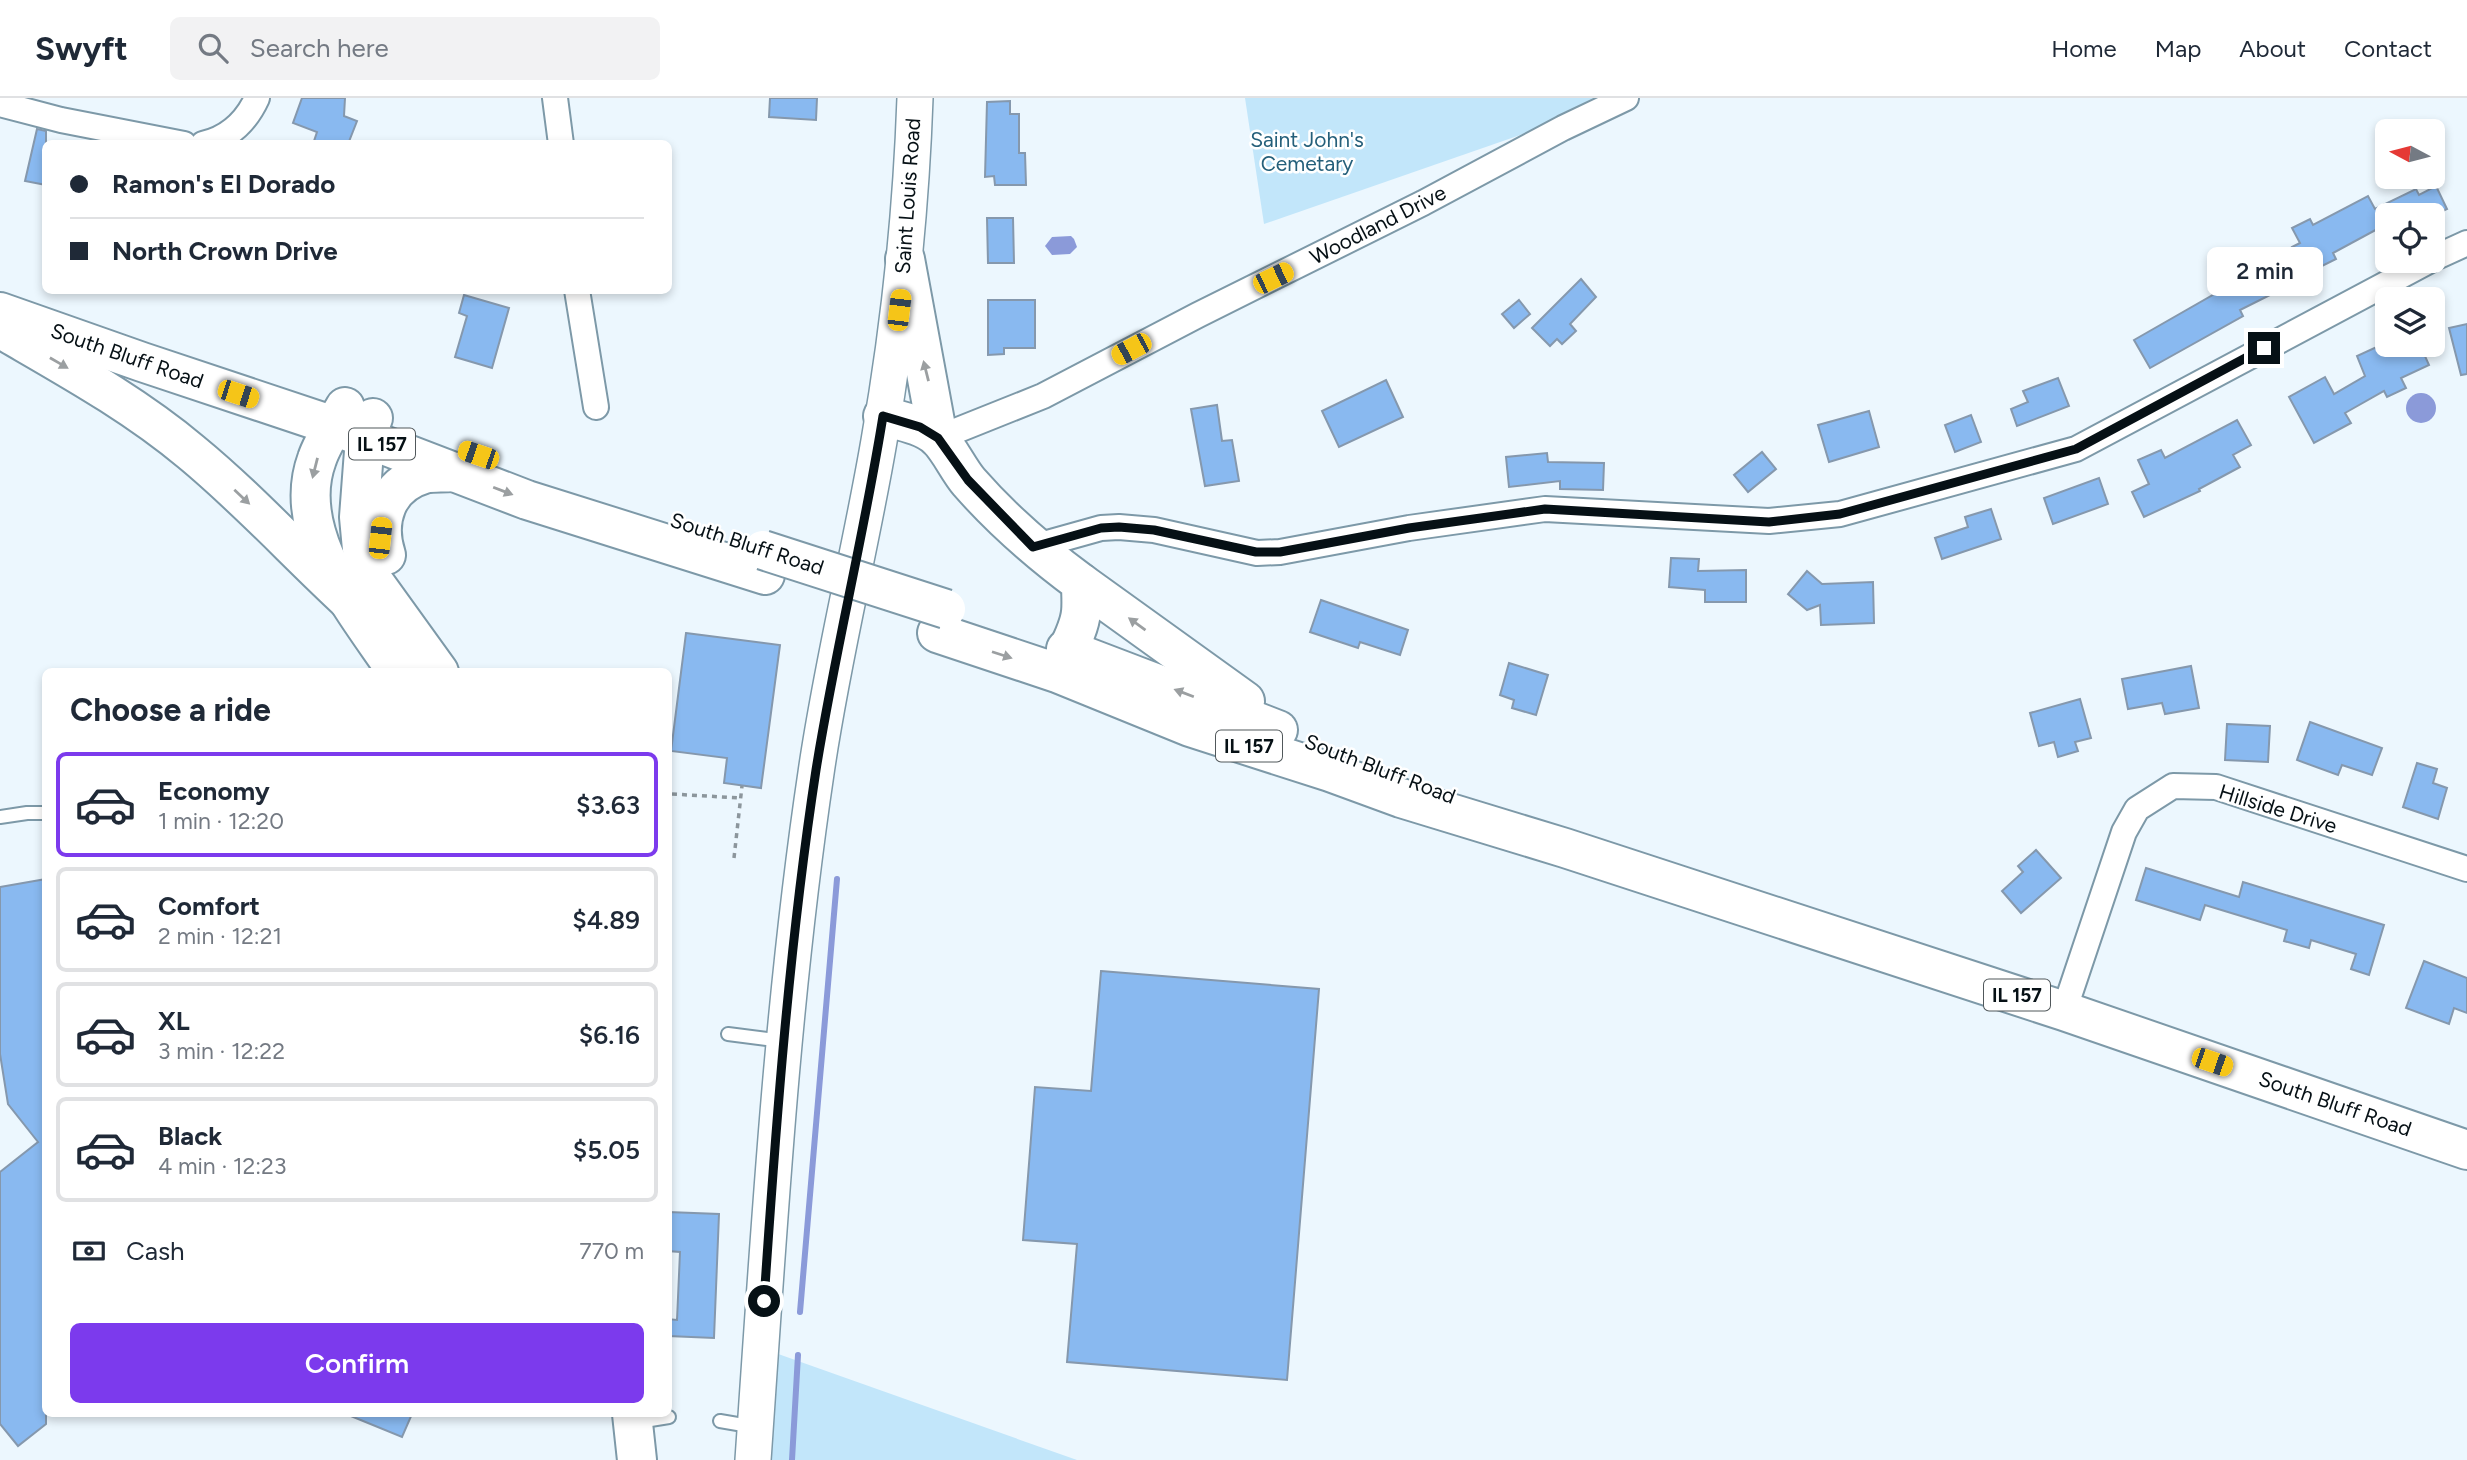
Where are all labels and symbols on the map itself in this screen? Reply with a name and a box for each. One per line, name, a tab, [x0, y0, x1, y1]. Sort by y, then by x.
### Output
street label: Saint Louis Road	[890, 117, 925, 275]
north arrow	[2375, 119, 2445, 189]
park label: Saint John's Cemetary	[1250, 127, 1364, 176]
street label: Woodland Drive	[1306, 180, 1450, 270]
callout: 2 min	[2206, 246, 2322, 296]
car	[1250, 259, 1297, 297]
car	[887, 288, 912, 332]
street label: South Bluff Road	[48, 318, 207, 393]
car	[1108, 330, 1155, 368]
route end	[2248, 332, 2280, 364]
one-way arrow	[50, 357, 69, 369]
one-way arrow	[920, 360, 931, 382]
car	[215, 378, 262, 410]
road number: IL 157	[349, 428, 415, 460]
car	[455, 438, 502, 472]
one-way arrow	[309, 457, 320, 479]
one-way arrow	[492, 485, 513, 496]
one-way arrow	[233, 489, 251, 505]
street label: South Bluff Road	[667, 507, 827, 580]
car	[368, 516, 393, 560]
one-way arrow	[1127, 617, 1146, 631]
one-way arrow	[992, 650, 1013, 660]
one-way arrow	[1173, 688, 1194, 699]
street label: South Bluff Road	[1301, 728, 1459, 809]
road number: IL 157	[1216, 730, 1282, 762]
street label: Hillside Drive	[2216, 779, 2340, 838]
road number: IL 157	[1984, 980, 2050, 1010]
car	[2189, 1045, 2236, 1079]
street label: South Bluff Road	[2256, 1066, 2415, 1141]
route start	[748, 1285, 780, 1317]

